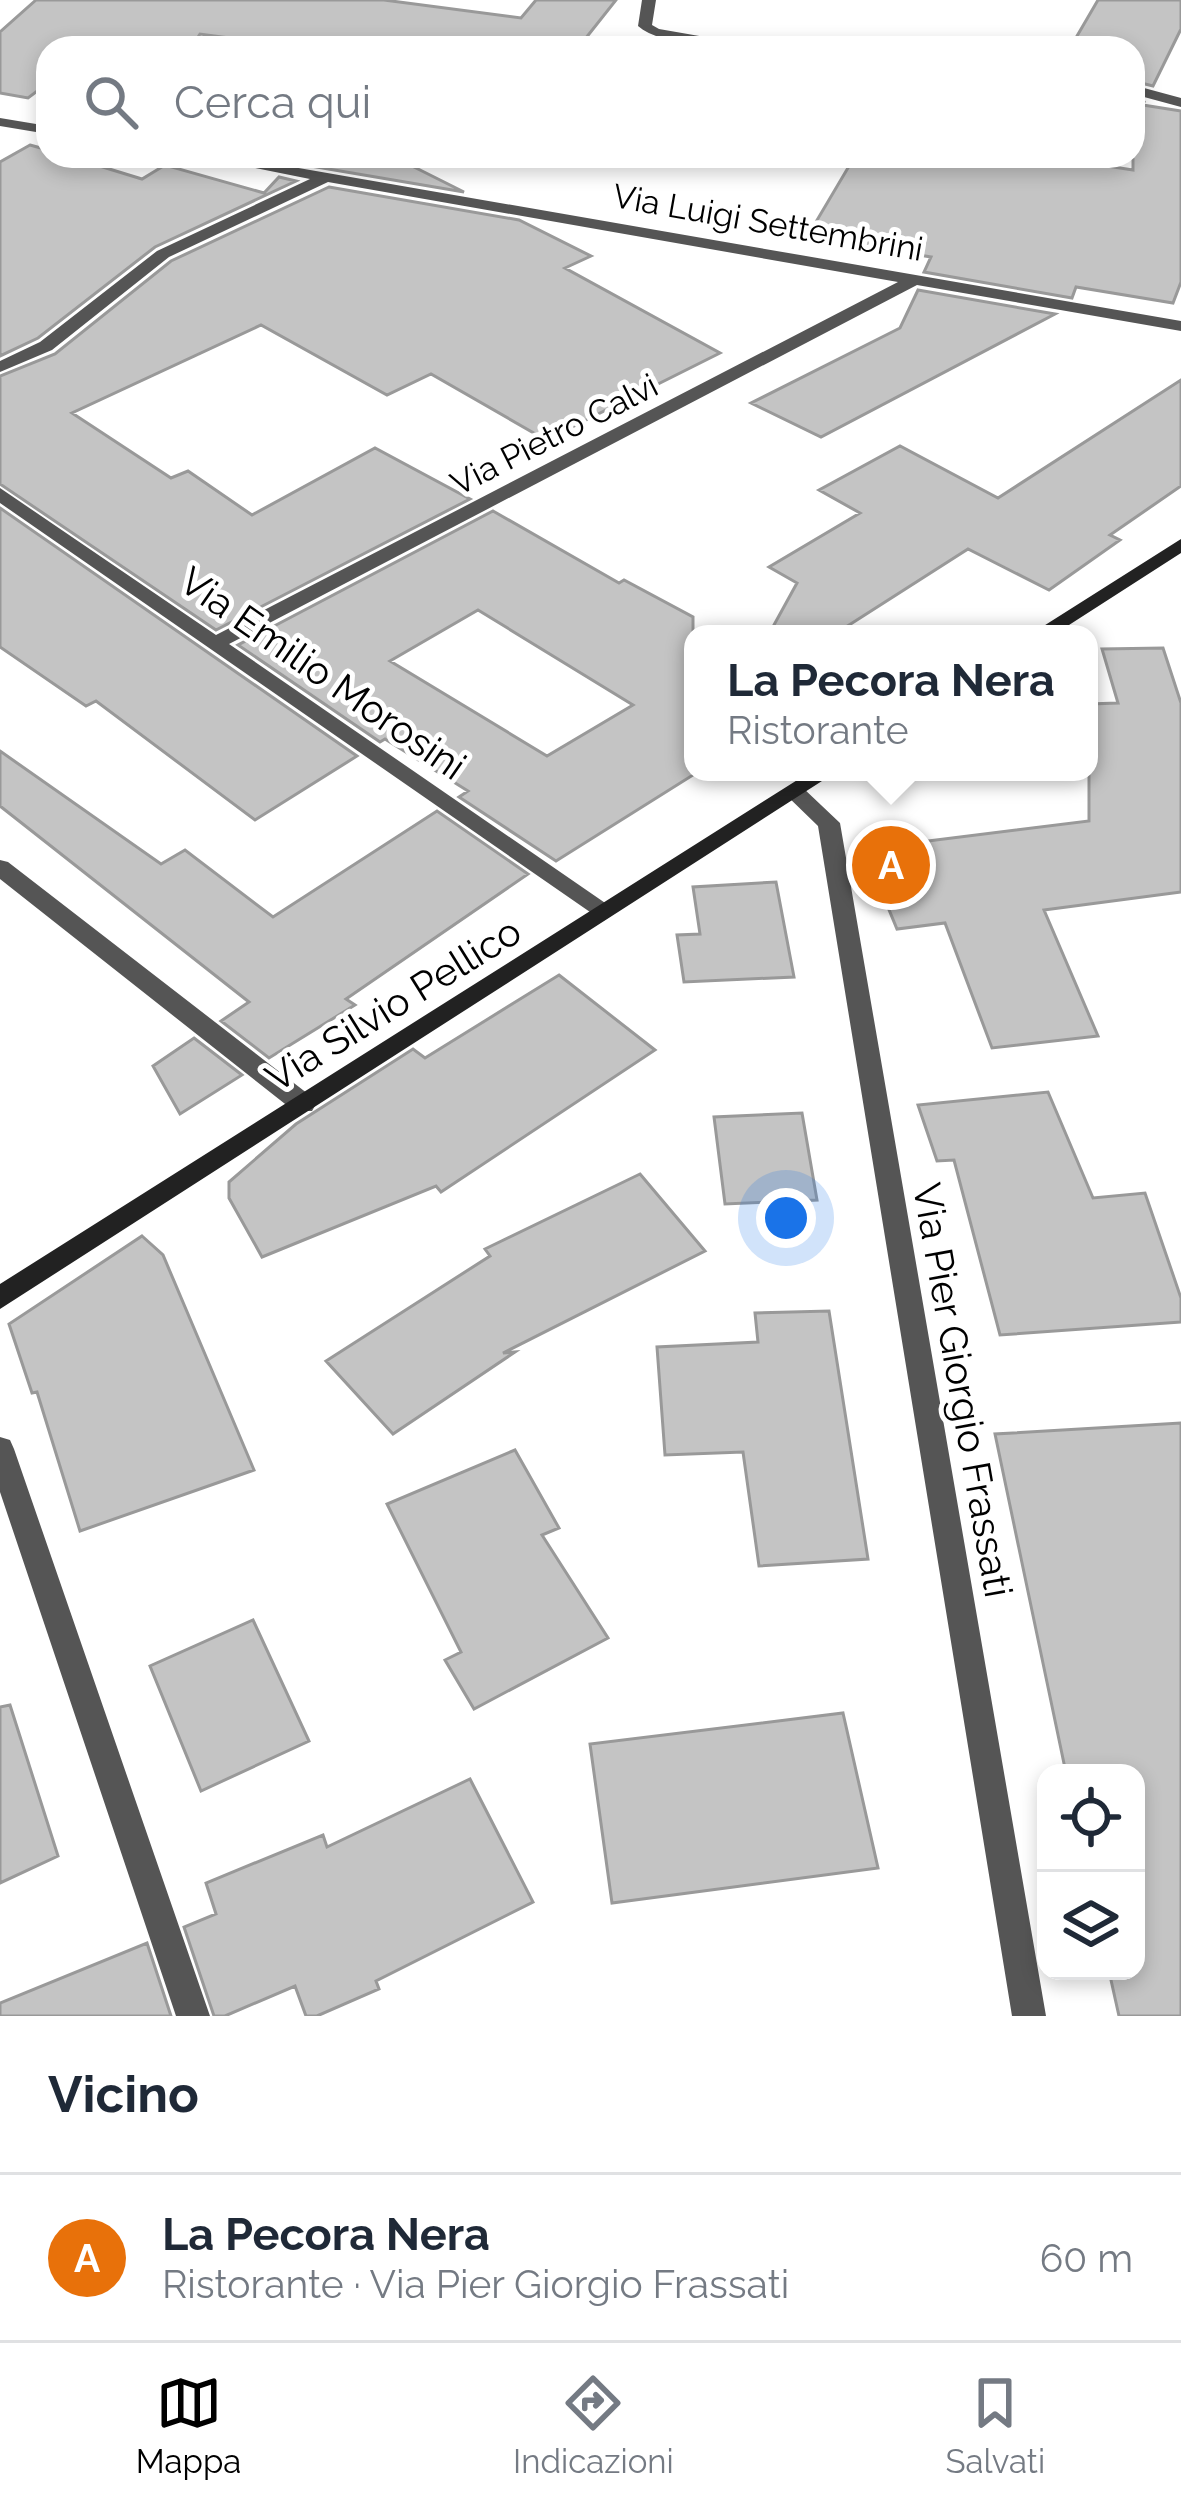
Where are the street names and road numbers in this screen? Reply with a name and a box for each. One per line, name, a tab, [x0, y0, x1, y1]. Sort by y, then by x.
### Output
street label: Via Luigi Settembrini	[610, 176, 926, 269]
street label: Via Pietro Calvi	[444, 366, 664, 503]
street label: Via Emilio Morosini	[171, 557, 475, 789]
street label: Via Silvio Pellico	[257, 907, 529, 1101]
street label: Via Pier Giorgio Frassati	[904, 1179, 1022, 1601]

